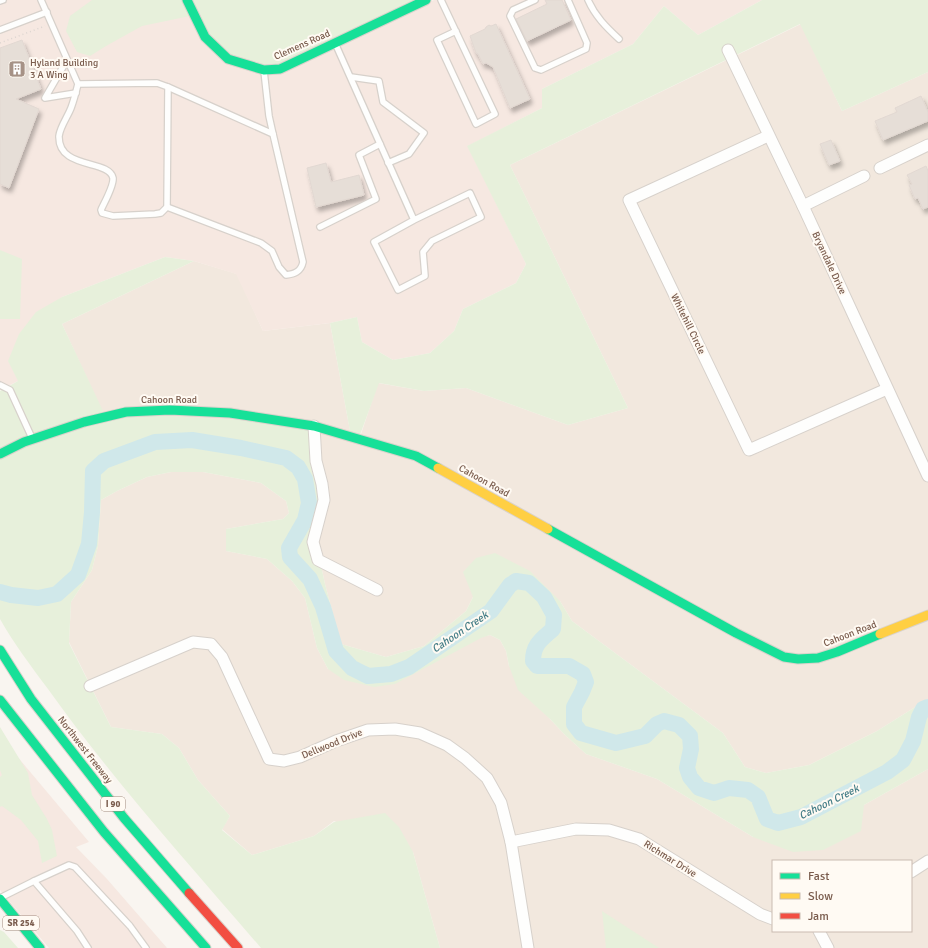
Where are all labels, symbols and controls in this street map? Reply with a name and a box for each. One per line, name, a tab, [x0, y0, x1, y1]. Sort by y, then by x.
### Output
street label: Clemens Road	[272, 27, 332, 63]
place label: Hyland Building 3 A Wing	[30, 57, 98, 81]
building icon: Hyland Building 3 A Wing	[7, 59, 27, 79]
street label: Bryandale Drive	[809, 230, 849, 296]
street label: Whitehill Circle	[668, 292, 708, 356]
street label: Cahoon Road	[141, 394, 197, 406]
street label: Cahoon Road	[457, 462, 511, 500]
water label: Cahoon Creek	[429, 608, 492, 656]
street label: Cahoon Road	[822, 618, 878, 650]
street label: Northwest Freeway	[55, 714, 115, 786]
street label: Dellwood Drive	[300, 726, 364, 762]
water label: Cahoon Creek	[797, 781, 862, 822]
road number: I 90	[101, 797, 125, 811]
street label: Richmar Drive	[641, 838, 699, 880]
legend	[772, 860, 912, 932]
text: Fast	[808, 869, 829, 884]
text: Slow	[808, 889, 833, 904]
text: Jam	[808, 909, 829, 924]
road number: SR 254	[3, 916, 39, 930]

